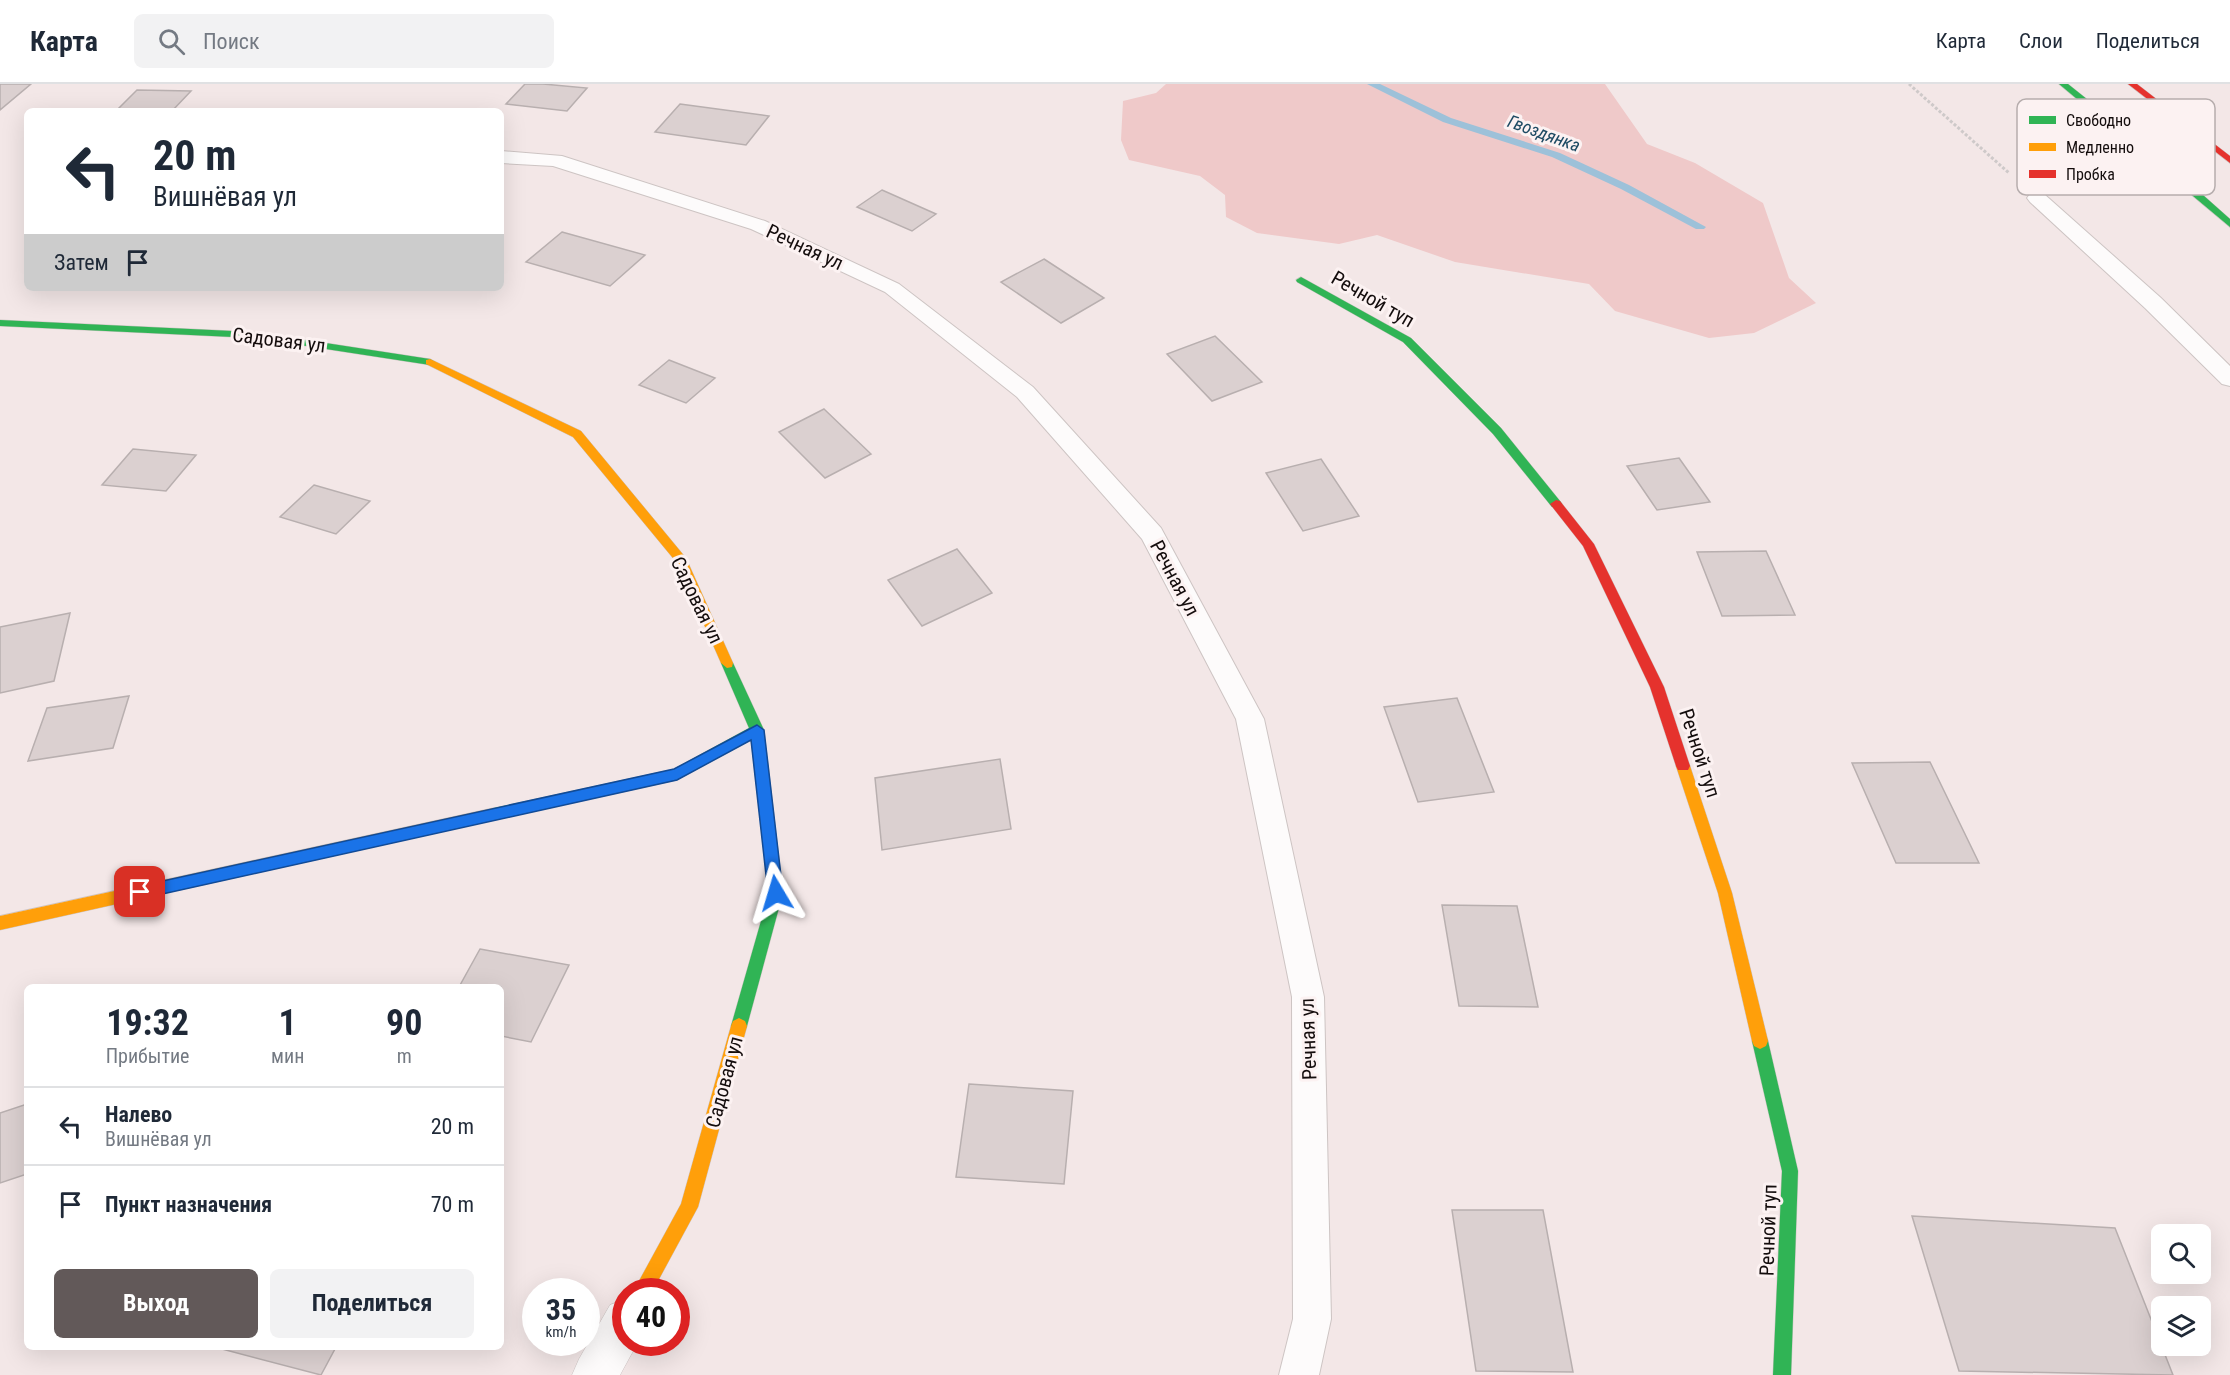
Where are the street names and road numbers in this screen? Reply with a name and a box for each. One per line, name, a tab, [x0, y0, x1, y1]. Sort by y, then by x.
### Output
street label: Речная ул	[763, 219, 847, 275]
street label: Речной туп	[1327, 266, 1419, 332]
street label: Садовая ул	[231, 322, 327, 358]
street label: Речная ул	[1145, 536, 1205, 620]
street label: Садовая ул	[666, 553, 728, 647]
street label: Речной туп	[1674, 706, 1726, 800]
street label: Речная ул	[1295, 998, 1321, 1080]
street label: Садовая ул	[700, 1034, 748, 1130]
street label: Речной туп	[1754, 1184, 1782, 1276]

